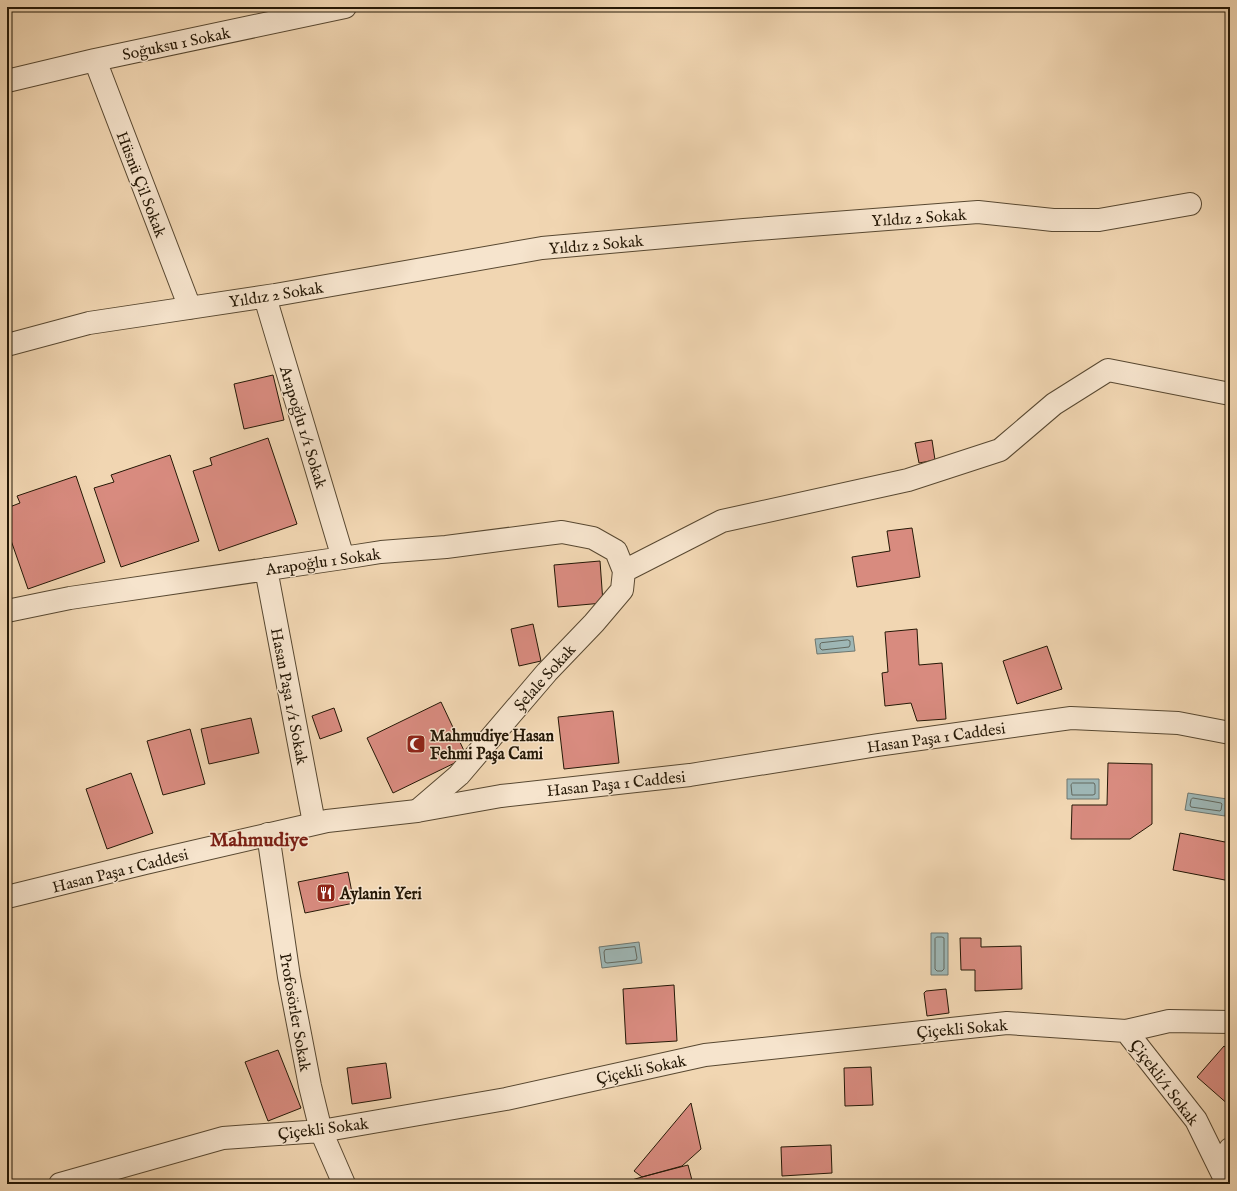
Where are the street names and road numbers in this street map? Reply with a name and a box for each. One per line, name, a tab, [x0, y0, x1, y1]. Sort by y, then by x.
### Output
street label: Soğuksu 1 Sokak	[121, 24, 233, 66]
street label: Hüsnü Çil Sokak	[111, 129, 170, 241]
street label: Yıldız 2 Sokak	[871, 206, 968, 232]
street label: Yıldız 2 Sokak	[548, 232, 645, 260]
street label: Yıldız 2 Sokak	[228, 279, 325, 313]
street label: Arapoğlu 1/1 Sokak	[274, 363, 330, 492]
street label: Arapoğlu 1 Sokak	[263, 545, 382, 581]
street label: Hasan Paşa 1/1 Sokak	[265, 626, 311, 767]
street label: Şelale Sokak	[510, 641, 581, 716]
street label: Hasan Paşa 1 Caddesi	[866, 719, 1007, 759]
street label: Hasan Paşa 1 Caddesi	[546, 768, 687, 802]
street label: Hasan Paşa 1 Caddesi	[50, 845, 191, 899]
street label: Profosörler Sokak	[274, 952, 314, 1074]
street label: Çiçekli Sokak	[916, 1016, 1009, 1044]
street label: Çiçekli/1 Sokak	[1125, 1036, 1203, 1131]
street label: Çiçekli Sokak	[595, 1052, 689, 1090]
street label: Çiçekli Sokak	[277, 1114, 370, 1145]

